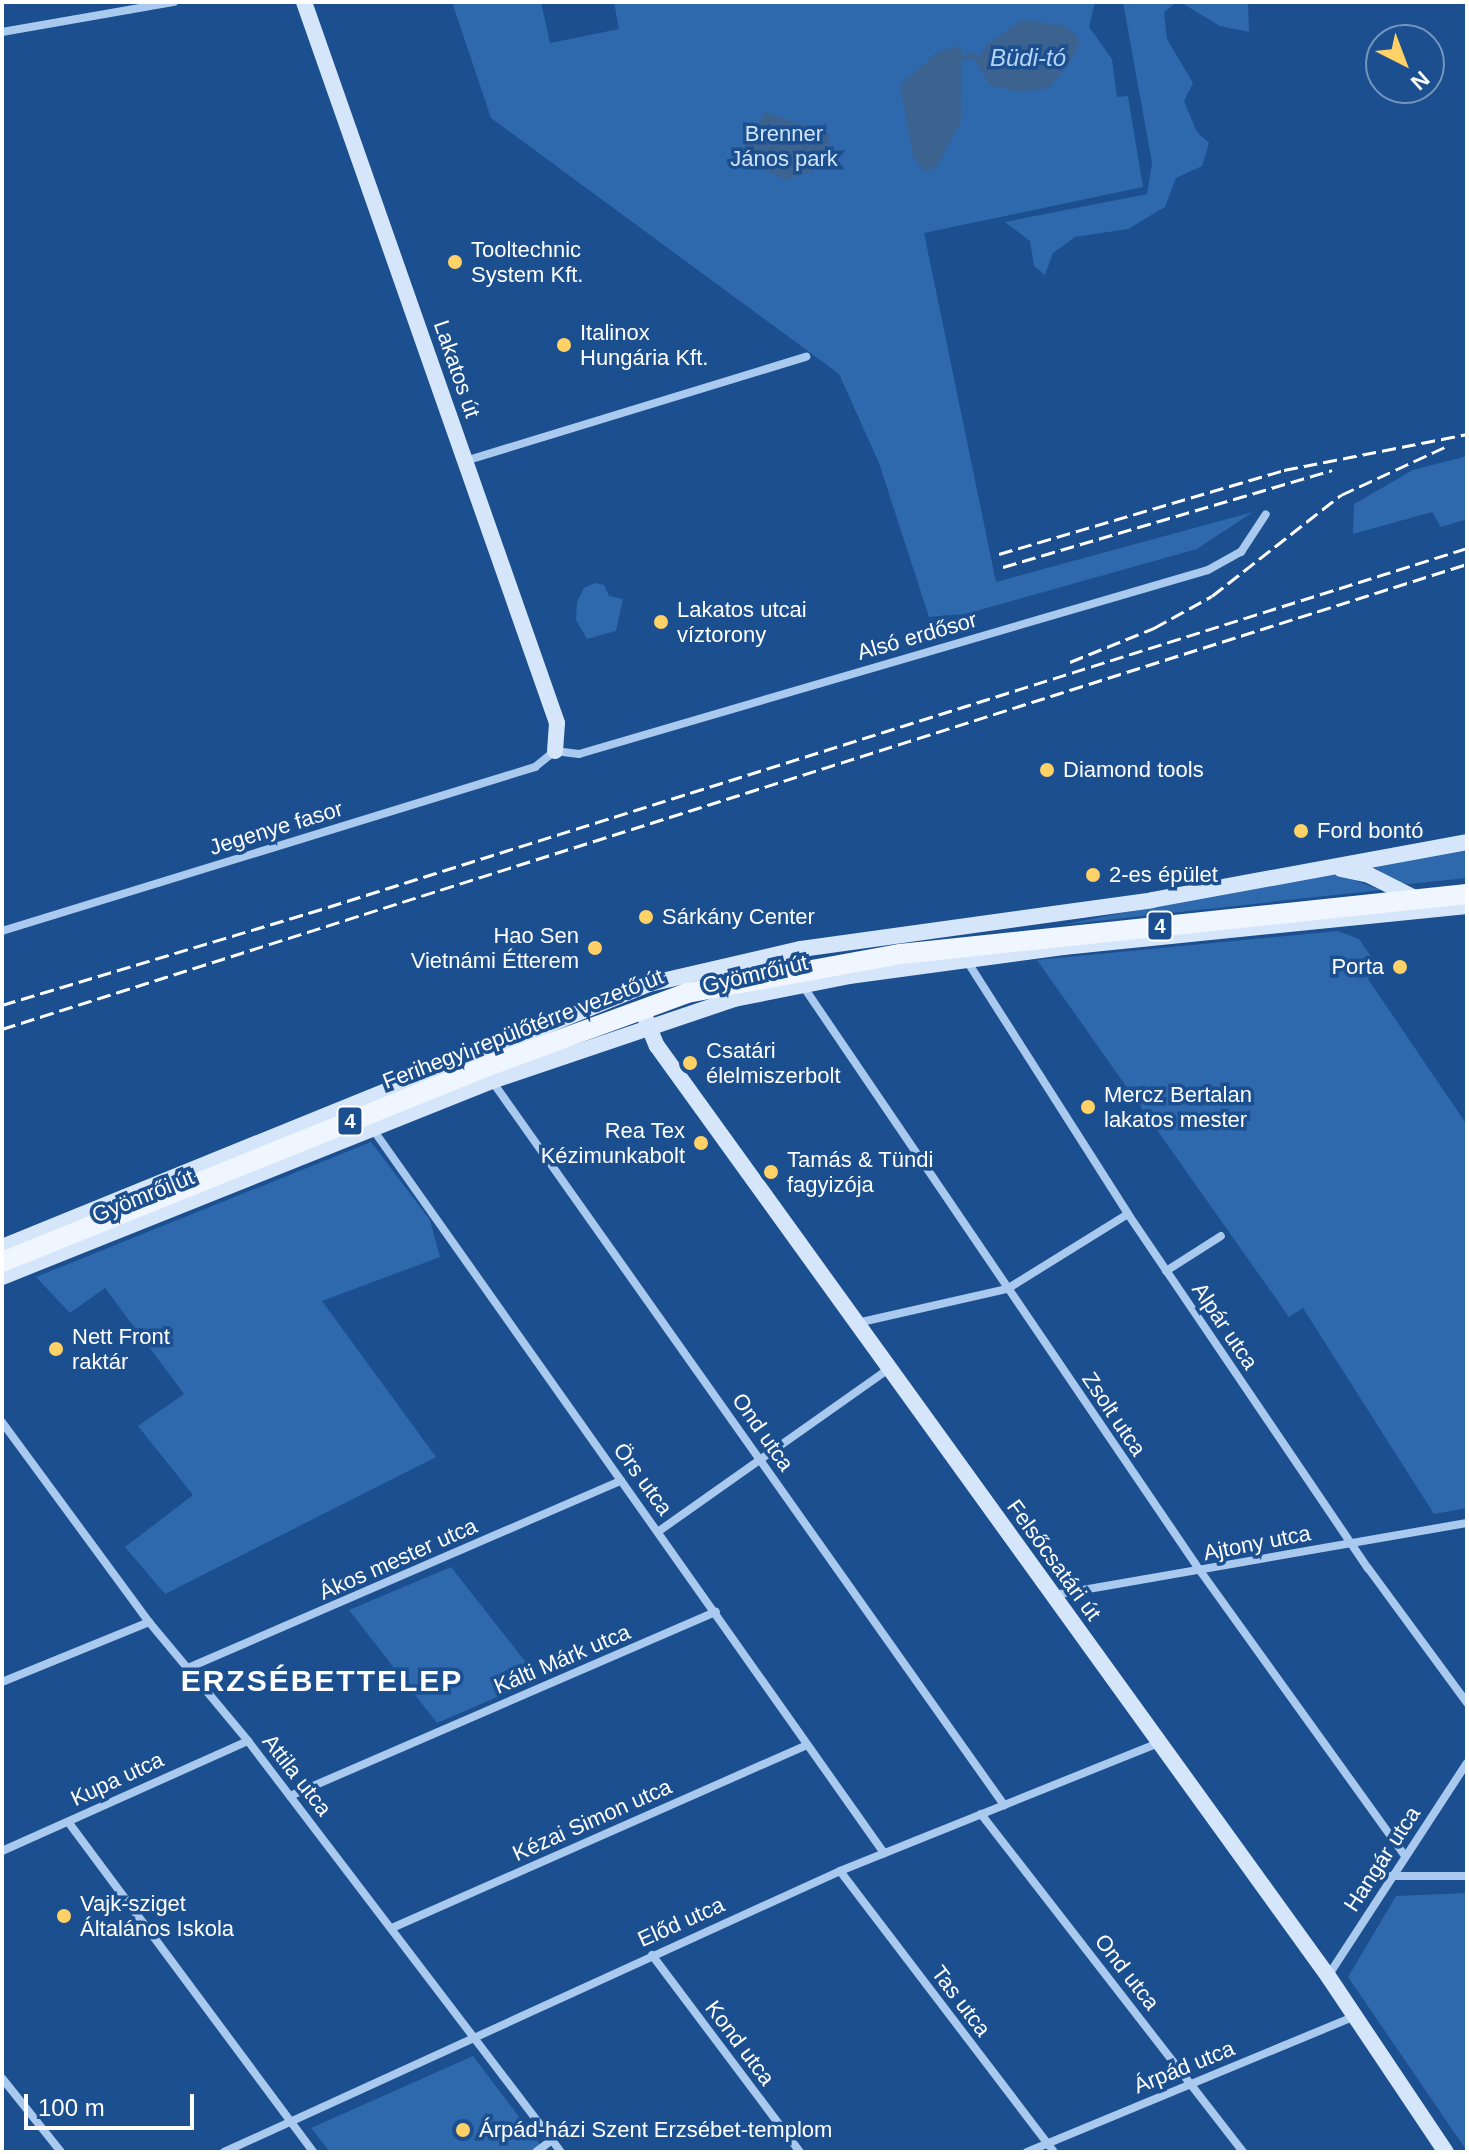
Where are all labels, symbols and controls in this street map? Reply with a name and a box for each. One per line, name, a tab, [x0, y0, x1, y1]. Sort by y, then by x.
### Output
north arrow	[1365, 24, 1445, 104]
water label: Büdi-tó	[990, 44, 1066, 72]
text: N	[1406, 66, 1434, 95]
park label: Brenner János park	[730, 120, 838, 172]
place label: Tooltechnic System Kft.	[471, 236, 583, 288]
marker: Tooltechnic System Kft.	[446, 253, 464, 271]
street label: Lakatos út	[428, 317, 486, 421]
place label: Italinox Hungária Kft.	[580, 319, 708, 370]
marker: Italinox Hungária Kft.	[555, 336, 573, 354]
place label: Lakatos utcai víztorony	[677, 596, 807, 648]
street label: Alsó erdősor	[854, 606, 980, 666]
marker: Lakatos utcai víztorony	[652, 613, 670, 631]
place label: Diamond tools	[1063, 757, 1204, 783]
marker: Diamond tools	[1038, 761, 1056, 779]
street label: Jegenye fasor	[206, 795, 346, 861]
place label: Ford bontó	[1317, 818, 1423, 844]
marker: Ford bontó	[1292, 822, 1310, 840]
place label: 2-es épület	[1109, 862, 1218, 888]
marker: 2-es épület	[1084, 866, 1102, 884]
place label: Sárkány Center	[662, 904, 815, 930]
marker: Sárkány Center	[637, 908, 655, 926]
road number: 4	[1146, 910, 1174, 942]
place label: Hao Sen Vietnámi Étterem	[411, 922, 579, 974]
marker: Hao Sen Vietnámi Étterem	[586, 939, 604, 957]
street label: Gyömrői út	[700, 949, 810, 999]
place label: Porta	[1331, 954, 1384, 980]
marker: Porta	[1391, 958, 1409, 976]
street label: Ferihegyi repülőtérre vezető út	[379, 963, 667, 1095]
place label: Csatári élelmiszerbolt	[706, 1037, 840, 1088]
marker: Csatári élelmiszerbolt	[681, 1054, 699, 1072]
place label: Mercz Bertalan lakatos mester	[1104, 1081, 1252, 1132]
marker: Mercz Bertalan lakatos mester	[1079, 1098, 1097, 1116]
road number: 4	[336, 1105, 364, 1137]
place label: Rea Tex Kézimunkabolt	[541, 1117, 685, 1168]
marker: Rea Tex Kézimunkabolt	[692, 1134, 710, 1152]
place label: Tamás & Tündi fagyizója	[787, 1146, 934, 1198]
marker: Tamás & Tündi fagyizója	[762, 1163, 780, 1181]
street label: Gyömrői út	[88, 1164, 198, 1228]
street label: Alpár utca	[1186, 1278, 1264, 1374]
place label: Nett Front raktár	[72, 1323, 170, 1374]
marker: Nett Front raktár	[47, 1340, 65, 1358]
street label: Zsolt utca	[1076, 1367, 1152, 1461]
street label: Ond utca	[727, 1388, 799, 1476]
street label: Örs utca	[608, 1438, 678, 1520]
street label: Felsőcsatári út	[1001, 1494, 1107, 1626]
street label: Ákos mester utca	[315, 1512, 481, 1606]
street label: Ajtony utca	[1201, 1520, 1313, 1566]
street label: Kálti Márk utca	[490, 1618, 634, 1700]
district label: ERZSÉBETTELEP	[181, 1663, 463, 1699]
street label: Attila utca	[257, 1729, 337, 1821]
street label: Kupa utca	[67, 1746, 167, 1812]
street label: Kézai Simon utca	[508, 1773, 676, 1867]
street label: Hangár utca	[1338, 1802, 1426, 1916]
place label: Vajk-sziget Általános Iskola	[80, 1890, 234, 1942]
street label: Előd utca	[634, 1891, 728, 1953]
marker: Vajk-sziget Általános Iskola	[55, 1907, 73, 1925]
street label: Ond utca	[1089, 1929, 1165, 2015]
street label: Tas utca	[926, 1960, 996, 2042]
street label: Kond utca	[700, 1995, 780, 2091]
street label: Árpád utca	[1130, 2035, 1238, 2099]
scale bar	[28, 2078, 198, 2128]
text: 100 m	[38, 2094, 105, 2121]
place label: Árpád-házi Szent Erzsébet-templom	[479, 2117, 832, 2143]
marker: Árpád-házi Szent Erzsébet-templom	[454, 2121, 472, 2139]

